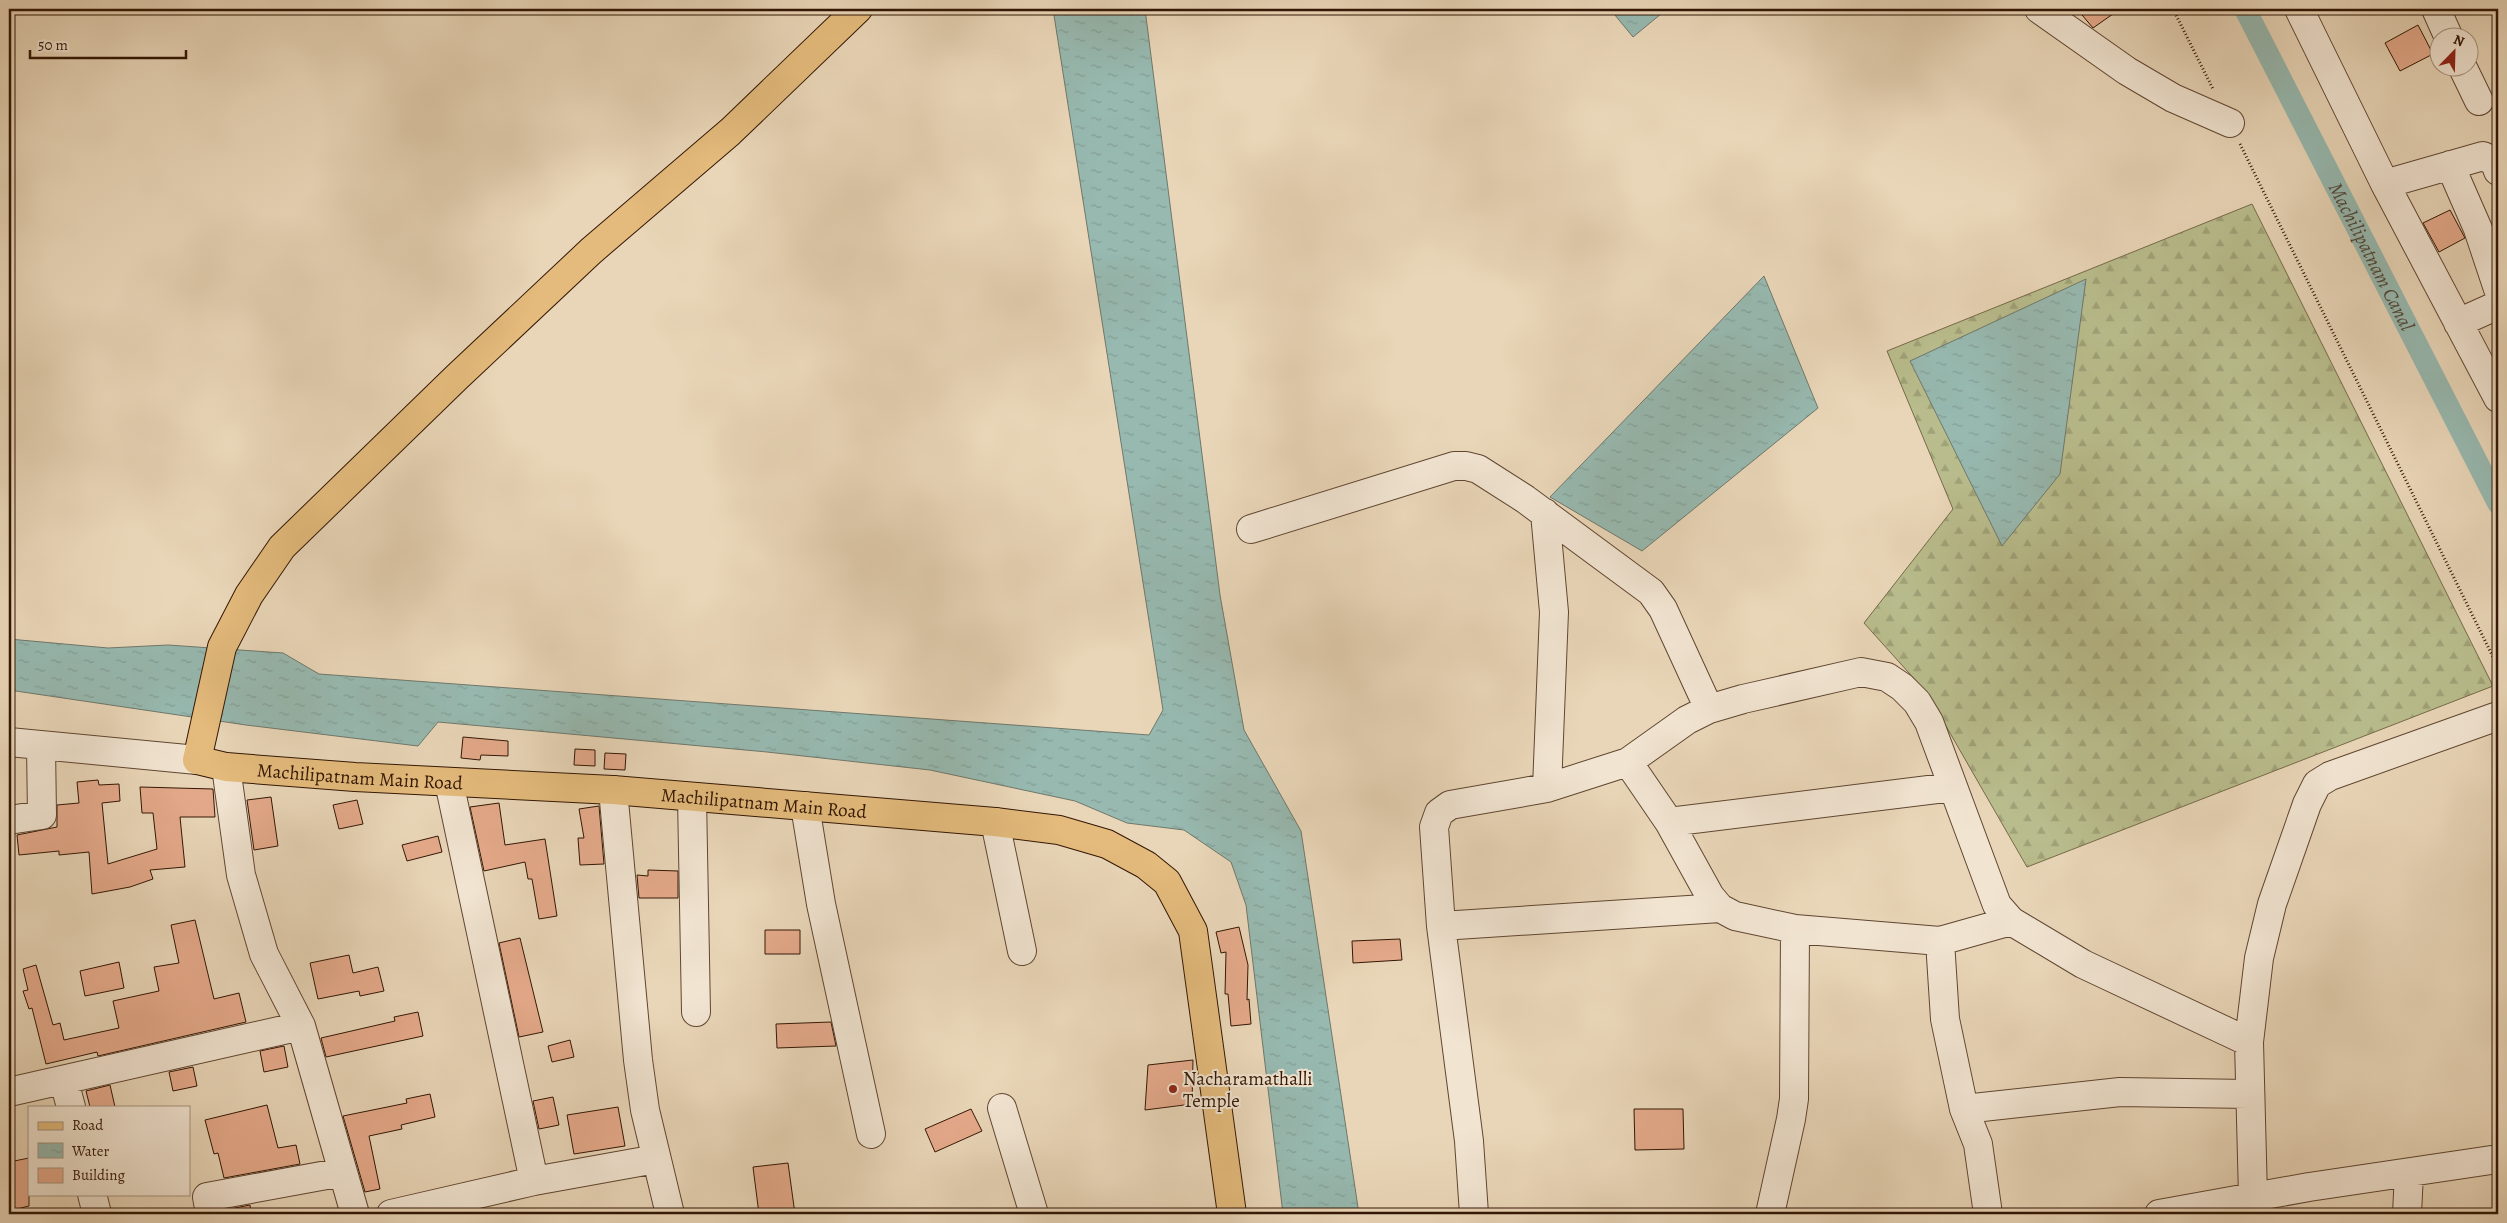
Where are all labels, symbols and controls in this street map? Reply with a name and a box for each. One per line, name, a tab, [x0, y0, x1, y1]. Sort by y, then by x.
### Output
scale bar	[30, 28, 186, 60]
north arrow	[2430, 28, 2480, 78]
text: N	[2450, 30, 2467, 51]
text: 50 m	[38, 35, 68, 55]
water label: Machilipatnam Canal	[2322, 178, 2421, 336]
street label: Machilipatnam Main Road	[256, 757, 464, 796]
street label: Machilipatnam Main Road	[660, 782, 869, 825]
place label: Nacharamathalli Temple	[1183, 1066, 1313, 1114]
marker: Nacharamathalli Temple	[1167, 1083, 1179, 1095]
legend	[28, 1106, 190, 1196]
text: Road	[72, 1115, 104, 1135]
text: Water	[71, 1141, 109, 1161]
text: Building	[72, 1165, 125, 1185]

